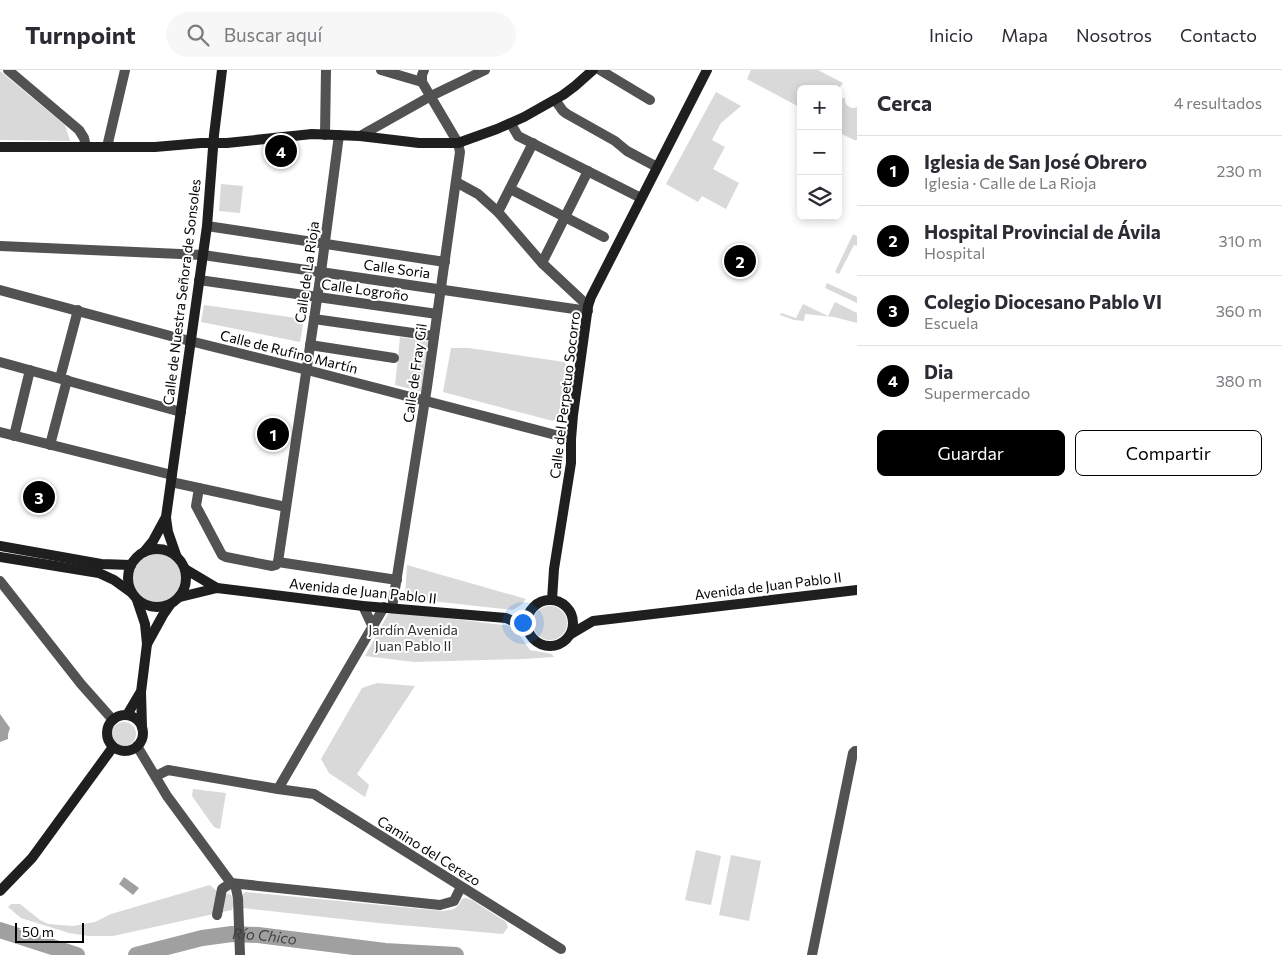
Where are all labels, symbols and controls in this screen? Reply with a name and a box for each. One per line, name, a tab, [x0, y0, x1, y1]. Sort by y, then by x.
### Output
search box	[166, 12, 516, 57]
text: Turnpoint	[25, 20, 136, 49]
icon: search	[184, 21, 212, 49]
text: Buscar aquí	[224, 23, 322, 46]
text: Inicio	[929, 24, 973, 46]
text: Mapa	[1001, 24, 1048, 46]
text: Nosotros	[1076, 24, 1152, 46]
text: Contacto	[1180, 24, 1257, 46]
map controls	[797, 85, 842, 220]
button: +	[797, 85, 842, 130]
text: Cerca	[877, 90, 932, 115]
text: 4 resultados	[1174, 93, 1262, 112]
button: −	[797, 130, 842, 175]
pin: 4	[265, 132, 297, 170]
text: Iglesia de San José Obrero	[924, 150, 1147, 173]
text: 1	[889, 161, 897, 180]
text: 230 m	[1217, 161, 1262, 180]
text: Iglesia · Calle de La Rioja	[924, 173, 1096, 192]
button: layers	[797, 175, 842, 220]
street label: Calle de Nuestra Señora de Sonsoles	[159, 178, 204, 406]
street label: Calle de La Rioja	[291, 220, 322, 324]
text: Hospital Provincial de Ávila	[924, 220, 1161, 243]
text: 2	[888, 231, 898, 250]
text: 310 m	[1219, 231, 1262, 250]
pin: 2	[724, 242, 756, 280]
text: Hospital	[924, 243, 985, 262]
street label: Calle Soria	[363, 255, 432, 282]
street label: Calle Logroño	[320, 275, 410, 304]
text: Colegio Diocesano Pablo VI	[924, 290, 1162, 313]
text: 3	[888, 301, 898, 320]
text: 360 m	[1216, 301, 1262, 320]
street label: Calle del Perpetuo Socorro	[546, 310, 583, 480]
text: Escuela	[924, 313, 978, 332]
street label: Calle de Fray Gil	[399, 322, 430, 424]
street label: Calle de Rufino Martín	[219, 326, 360, 377]
text: Dia	[924, 360, 953, 383]
text: 4	[888, 371, 898, 390]
text: 380 m	[1216, 371, 1262, 390]
text: Supermercado	[924, 383, 1030, 402]
pin: 1	[257, 415, 289, 453]
button: Guardar	[877, 430, 1065, 476]
button: Compartir	[1075, 430, 1262, 476]
pin: 3	[23, 478, 55, 516]
street label: Avenida de Juan Pablo II	[693, 568, 842, 603]
street label: Avenida de Juan Pablo II	[289, 574, 438, 607]
your location	[510, 610, 536, 636]
park label: Jardín Avenida Juan Pablo II	[368, 621, 458, 654]
street label: Camino del Cerezo	[375, 812, 484, 889]
scale bar	[15, 920, 84, 943]
text: 50 m	[22, 923, 54, 940]
water label: Río Chico	[232, 924, 298, 948]

